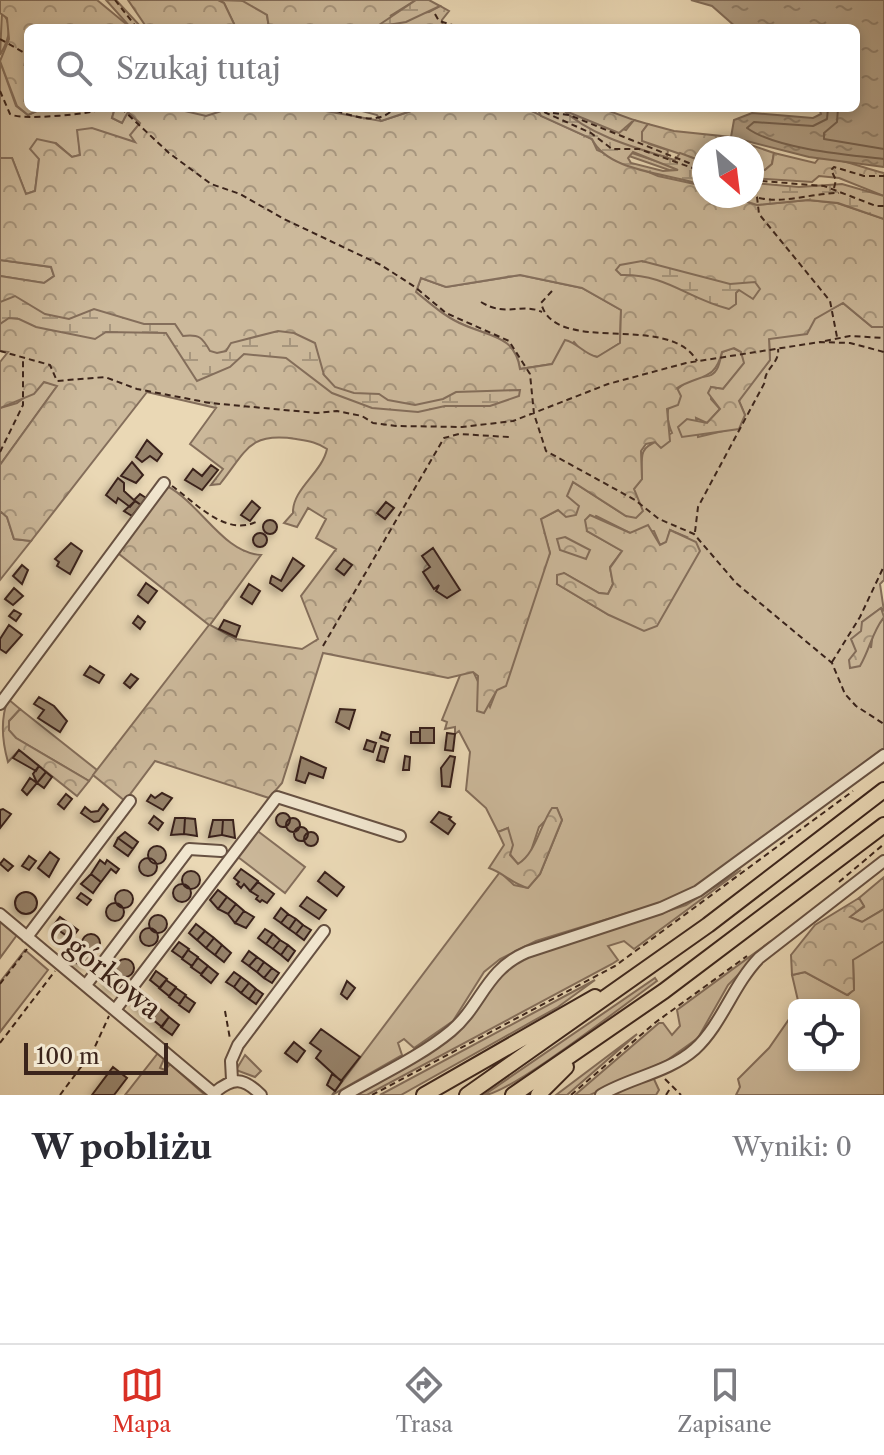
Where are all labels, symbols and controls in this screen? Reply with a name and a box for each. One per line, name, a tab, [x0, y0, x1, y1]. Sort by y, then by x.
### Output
search box	[24, 24, 860, 112]
icon: search	[52, 46, 96, 90]
text: Szukaj tutaj	[116, 50, 281, 87]
north arrow	[692, 136, 764, 208]
street label: Ogórkowa	[42, 914, 168, 1026]
map controls	[788, 999, 860, 1071]
button: locate	[788, 999, 860, 1071]
scale bar	[24, 1039, 168, 1075]
text: 100 m	[36, 1043, 99, 1070]
text: W pobliżu	[32, 1126, 212, 1168]
text: Wyniki: 0	[733, 1131, 852, 1163]
tab: Mapa	[112, 1363, 171, 1438]
tab: Trasa	[396, 1363, 453, 1438]
tab: Zapisane	[678, 1363, 772, 1438]

